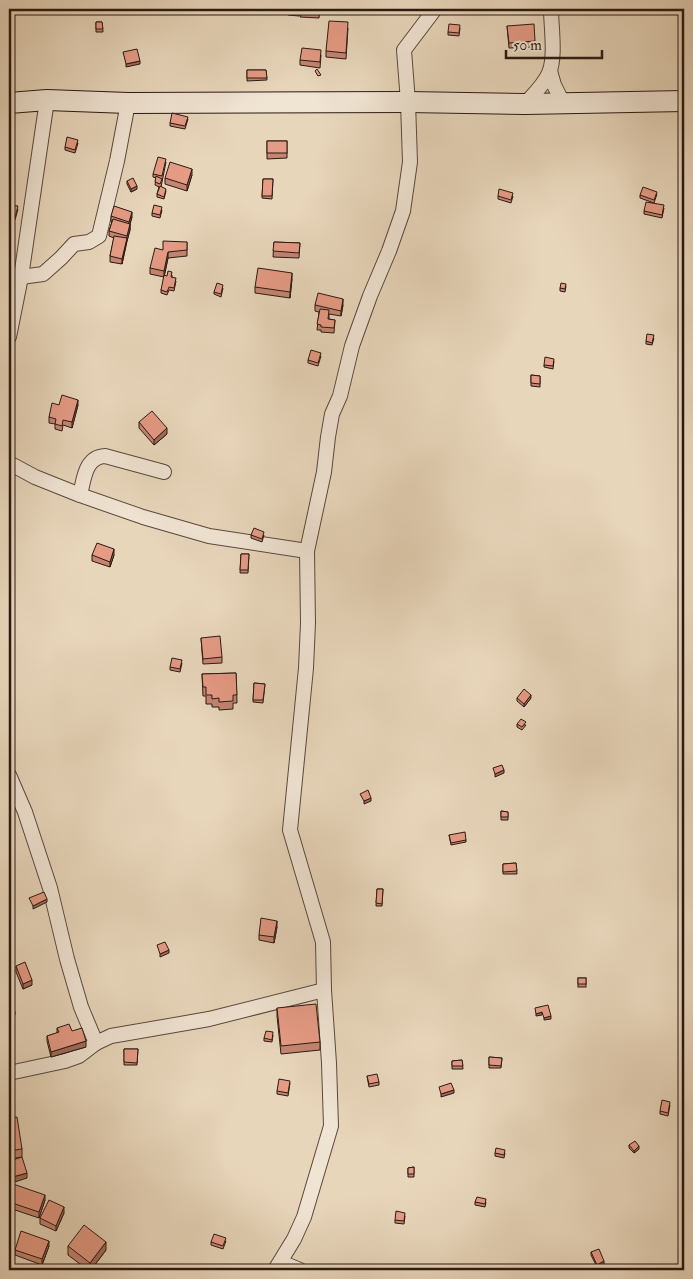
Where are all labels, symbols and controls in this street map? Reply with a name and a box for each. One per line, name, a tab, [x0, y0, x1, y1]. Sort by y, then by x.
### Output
scale bar	[506, 28, 602, 60]
text: 50 m	[513, 36, 542, 55]

